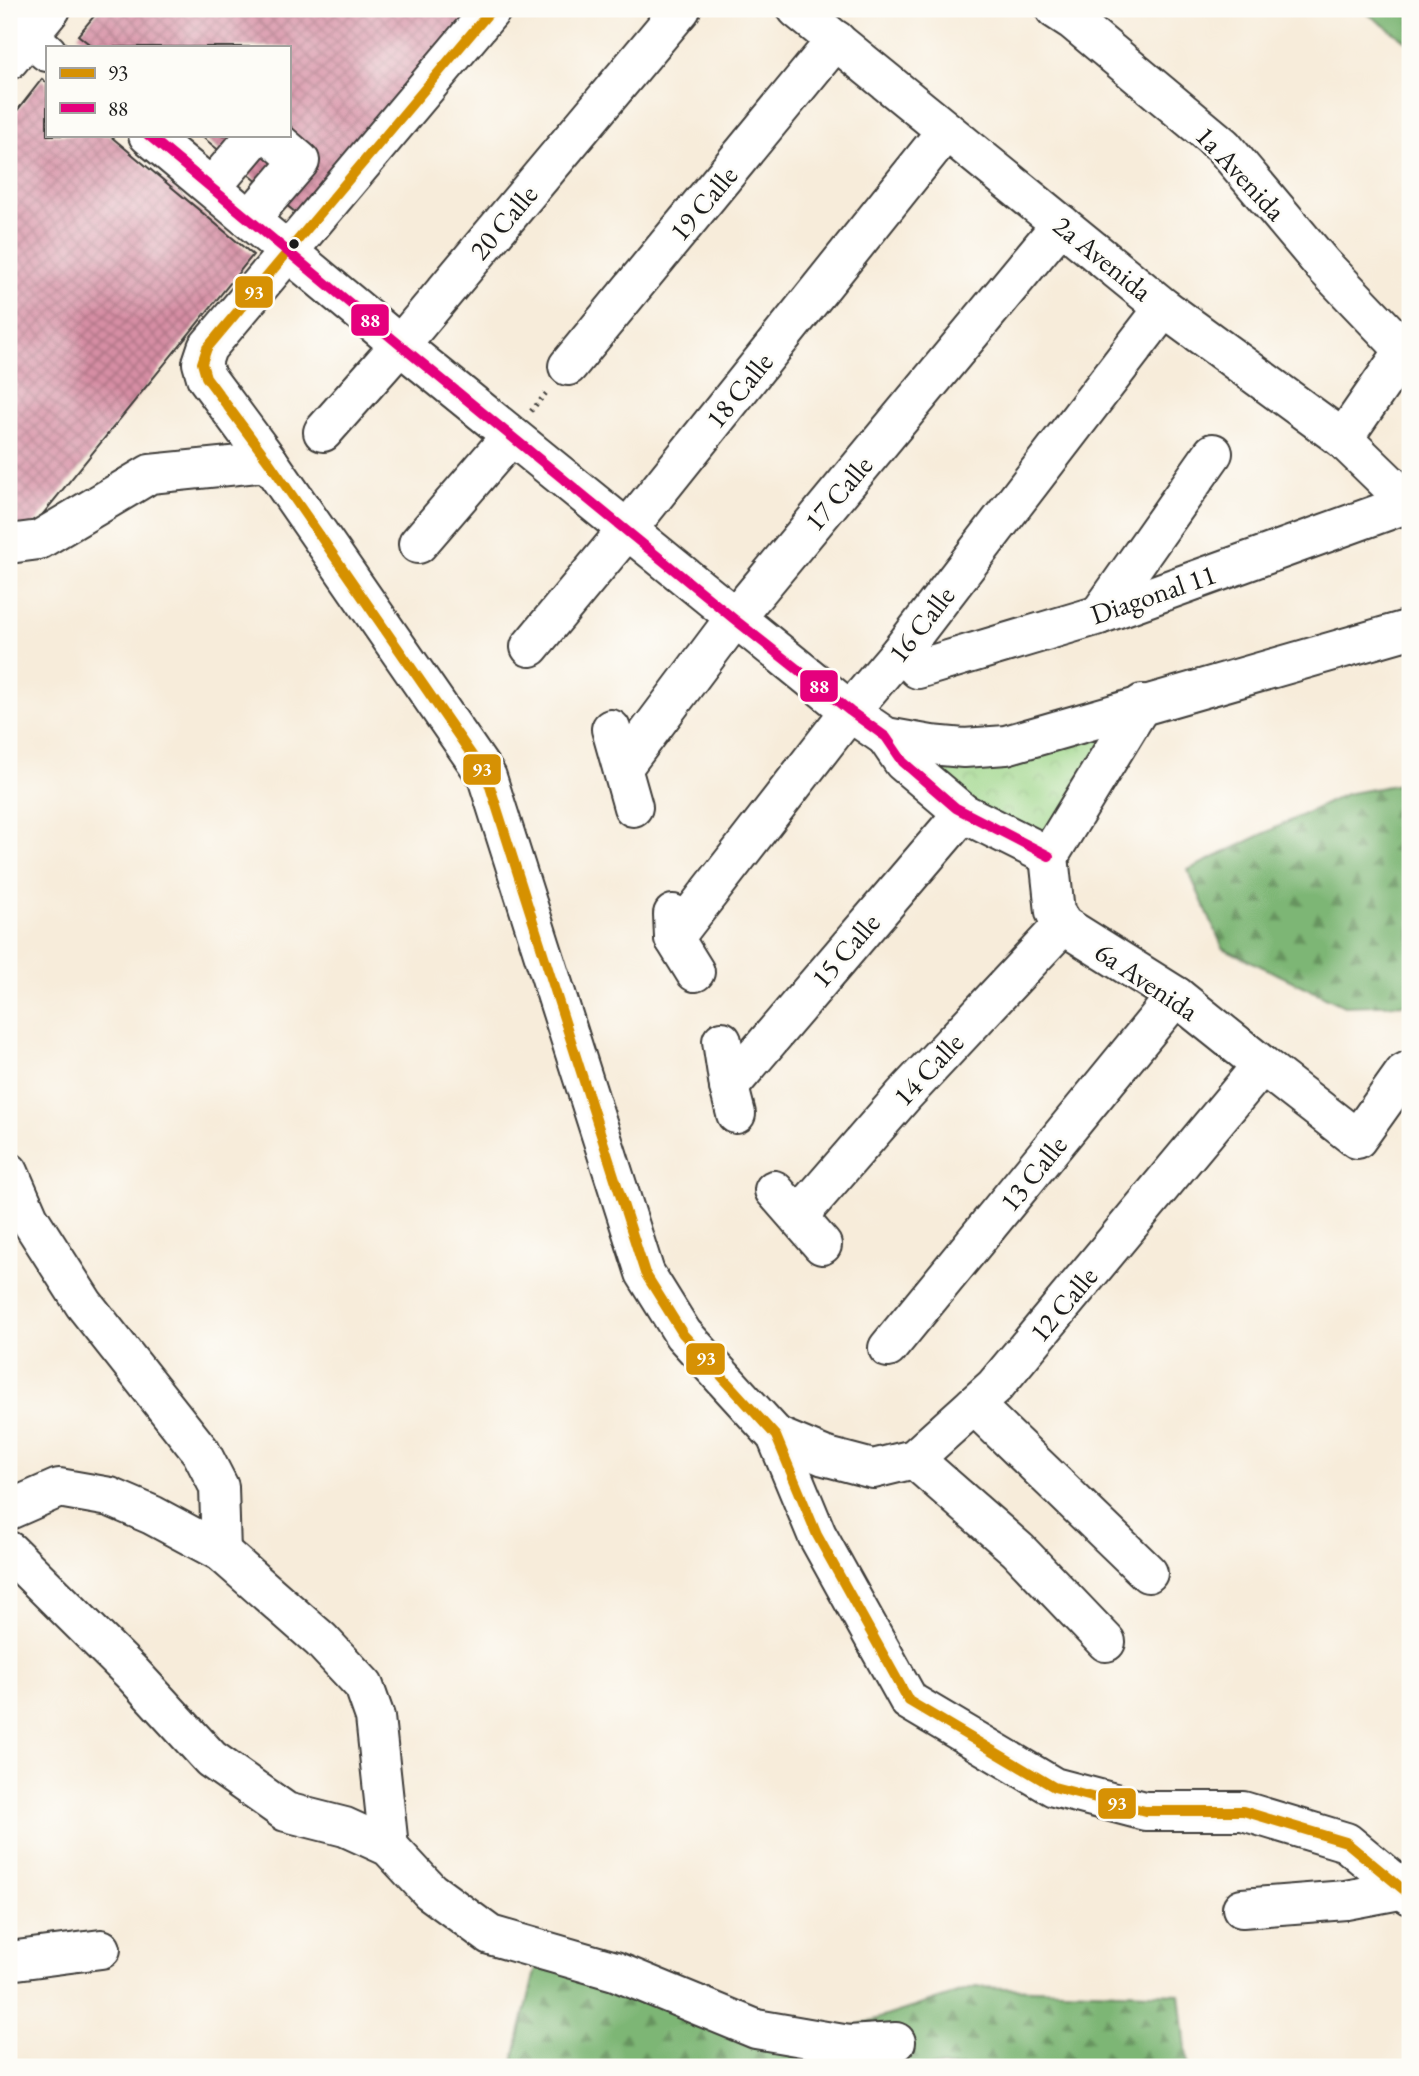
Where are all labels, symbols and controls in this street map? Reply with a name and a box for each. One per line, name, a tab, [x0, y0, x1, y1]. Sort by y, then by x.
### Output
legend	[46, 46, 290, 136]
text: 93	[108, 59, 128, 86]
text: 88	[108, 95, 128, 122]
street label: 1a Avenida	[1188, 118, 1295, 229]
street label: 19 Calle	[661, 158, 745, 248]
street label: 20 Calle	[461, 177, 545, 267]
street label: 2a Avenida	[1046, 207, 1160, 309]
unlabelled marker	[287, 237, 301, 251]
line badge: 93	[234, 275, 274, 309]
text: 93	[244, 280, 264, 305]
line badge: 88	[350, 303, 390, 337]
text: 88	[360, 308, 380, 333]
street label: 18 Calle	[697, 344, 781, 435]
street label: 17 Calle	[796, 448, 880, 538]
street label: Diagonal 11	[1086, 556, 1220, 632]
street label: 16 Calle	[880, 578, 962, 670]
line badge: 88	[799, 669, 839, 703]
text: 88	[809, 674, 829, 699]
line badge: 93	[462, 753, 502, 786]
text: 93	[472, 757, 492, 782]
street label: 15 Calle	[803, 905, 887, 995]
street label: 6a Avenida	[1088, 933, 1206, 1029]
street label: 14 Calle	[885, 1025, 971, 1113]
street label: 13 Calle	[991, 1127, 1075, 1218]
street label: 12 Calle	[1021, 1259, 1105, 1349]
line badge: 93	[685, 1342, 726, 1376]
text: 93	[696, 1346, 716, 1371]
line badge: 93	[1097, 1787, 1137, 1820]
text: 93	[1107, 1791, 1127, 1816]

